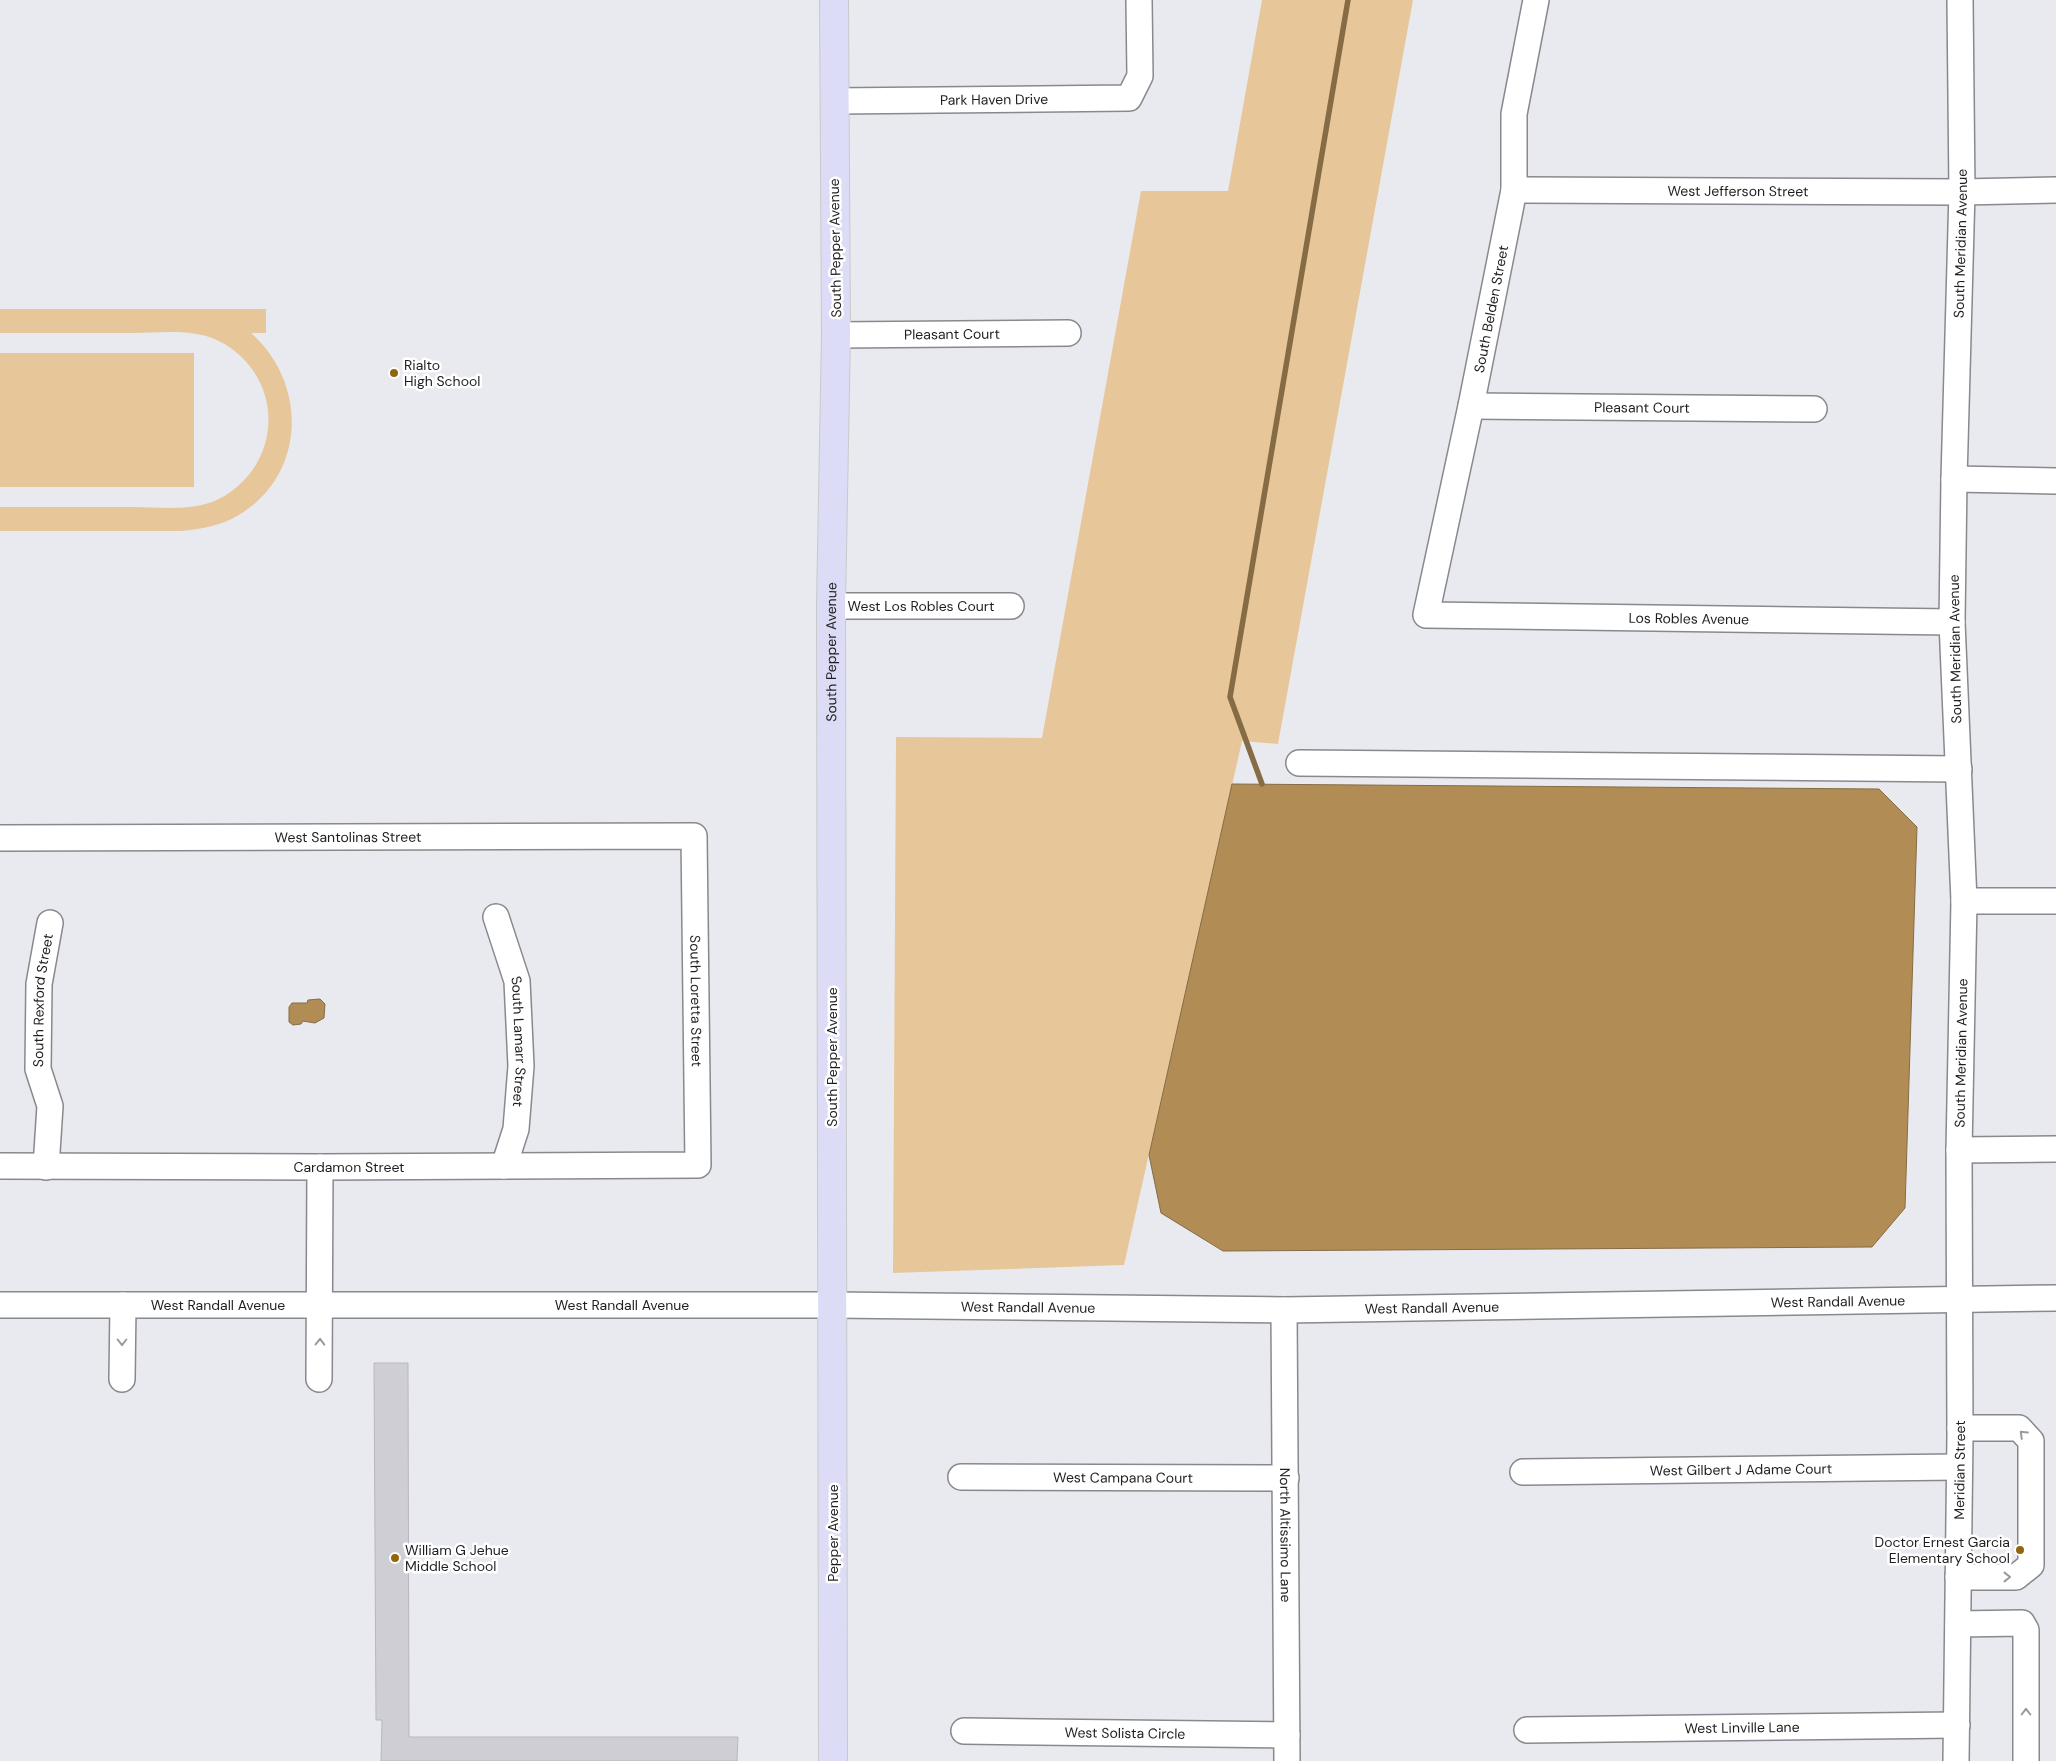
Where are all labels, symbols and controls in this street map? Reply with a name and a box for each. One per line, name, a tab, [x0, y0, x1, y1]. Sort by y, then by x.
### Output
street label: Park Haven Drive	[940, 90, 1048, 109]
street label: South Meridian Avenue	[1949, 169, 1971, 318]
street label: South Pepper Avenue	[825, 178, 845, 318]
street label: West Jefferson Street	[1667, 182, 1809, 200]
street label: South Belden Street	[1470, 244, 1512, 374]
street label: Pleasant Court	[904, 325, 1000, 343]
place label: Rialto High School	[404, 356, 480, 390]
marker: Rialto High School	[388, 367, 400, 379]
street label: Pleasant Court	[1594, 398, 1690, 417]
street label: South Meridian Avenue	[1945, 574, 1965, 724]
street label: South Pepper Avenue	[822, 582, 840, 722]
street label: West Los Robles Court	[848, 597, 994, 615]
street label: Los Robles Avenue	[1628, 609, 1749, 628]
street label: West Santolinas Street	[275, 828, 421, 846]
street label: South Rexford Street	[29, 932, 57, 1067]
street label: South Loretta Street	[686, 935, 706, 1067]
street label: South Lamarr Street	[507, 974, 530, 1107]
street label: South Meridian Avenue	[1950, 978, 1971, 1128]
street label: South Pepper Avenue	[823, 987, 841, 1127]
street label: Cardamon Street	[293, 1158, 405, 1176]
street label: West Randall Avenue	[1770, 1291, 1905, 1311]
street label: West Randall Avenue	[151, 1296, 285, 1314]
street label: West Randall Avenue	[555, 1296, 689, 1314]
street label: West Randall Avenue	[961, 1297, 1095, 1317]
street label: West Randall Avenue	[1365, 1298, 1499, 1318]
one-way arrow	[117, 1338, 128, 1346]
one-way arrow	[315, 1338, 325, 1346]
street label: Meridian Street	[1950, 1420, 1969, 1520]
one-way arrow	[2020, 1431, 2029, 1440]
street label: West Gilbert J Adame Court	[1650, 1459, 1832, 1480]
street label: West Campana Court	[1053, 1468, 1193, 1487]
street label: North Altissimo Lane	[1276, 1468, 1295, 1602]
street label: Pepper Avenue	[824, 1484, 842, 1582]
place label: Doctor Ernest Garcia Elementary School	[1875, 1533, 2010, 1567]
place label: William G Jehue Middle School	[405, 1541, 509, 1575]
marker: Doctor Ernest Garcia Elementary School	[2014, 1544, 2026, 1556]
marker: William G Jehue Middle School	[389, 1552, 401, 1564]
one-way arrow	[2004, 1572, 2011, 1582]
one-way arrow	[2021, 1708, 2031, 1716]
street label: West Linville Lane	[1684, 1718, 1800, 1737]
street label: West Solista Circle	[1065, 1723, 1186, 1743]

